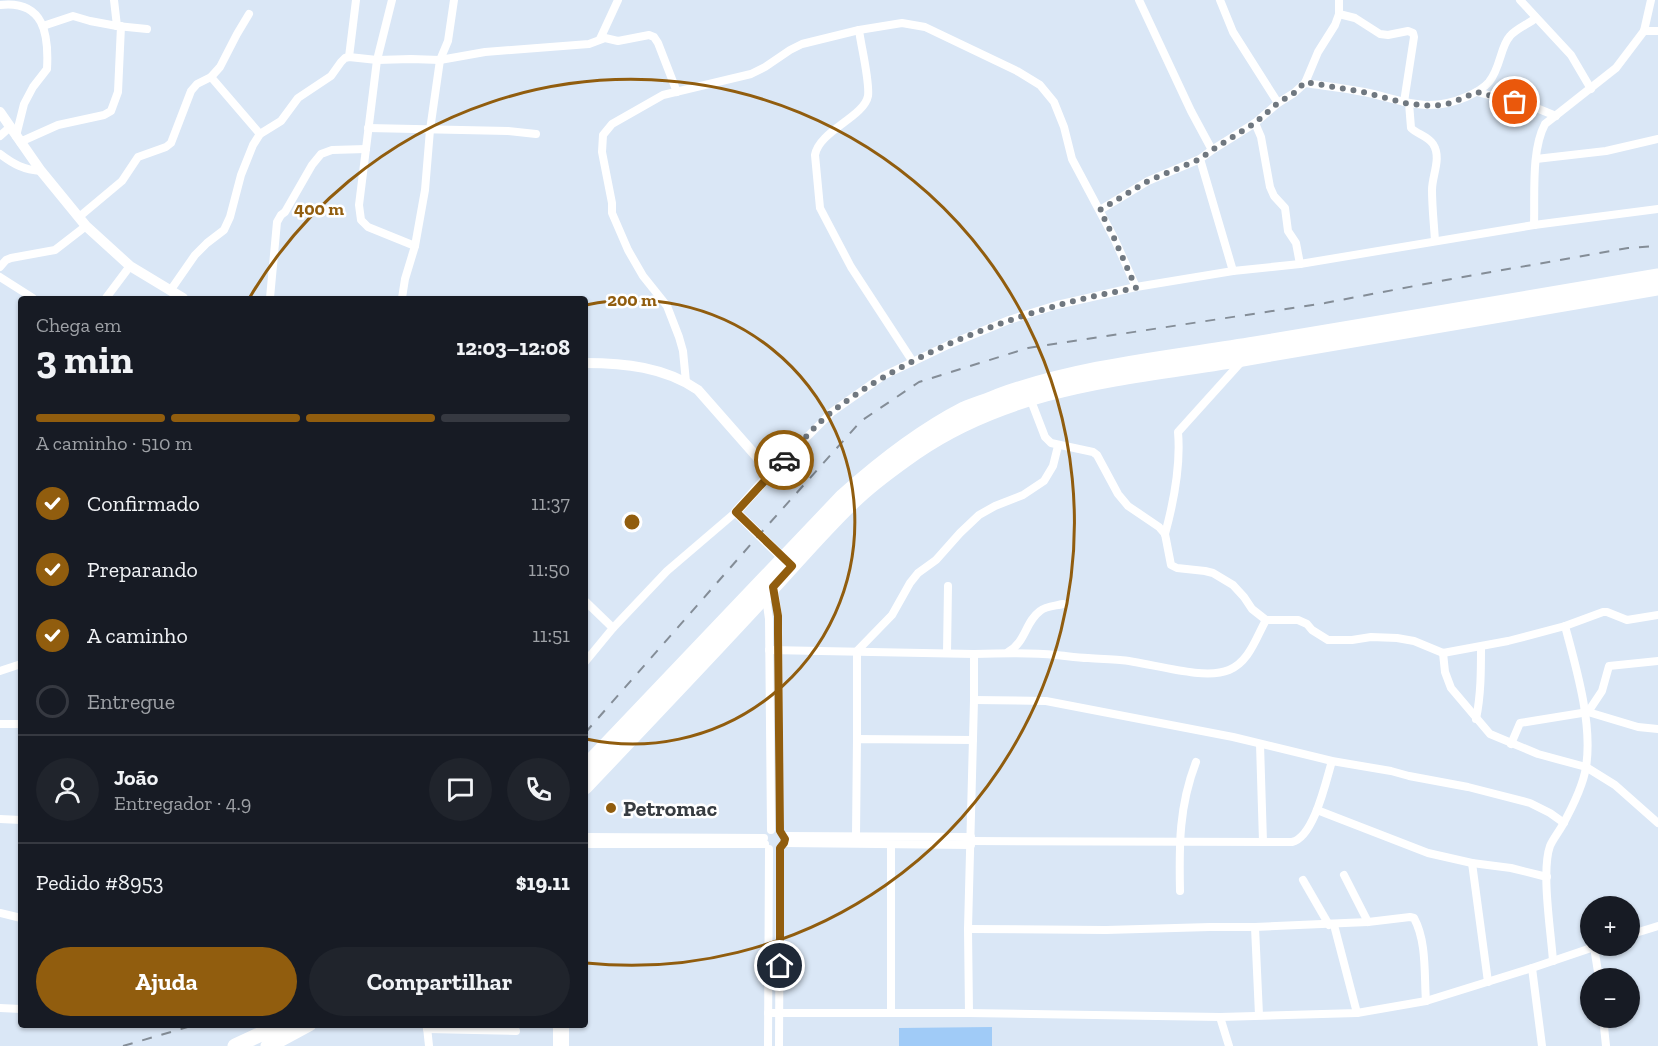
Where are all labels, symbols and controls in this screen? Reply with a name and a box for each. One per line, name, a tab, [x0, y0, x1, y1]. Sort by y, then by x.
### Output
pin	[1489, 76, 1540, 127]
icon: bag	[1498, 85, 1531, 118]
text: 400 m	[294, 198, 344, 220]
text: 200 m	[607, 289, 657, 311]
text: Chega em	[36, 313, 121, 337]
text: 12:03–12:08	[456, 334, 570, 361]
text: 3 min	[36, 336, 133, 383]
courier	[754, 430, 814, 490]
text: A caminho · 510 m	[36, 431, 192, 455]
icon: car	[768, 444, 801, 477]
icon: check	[36, 487, 69, 520]
text: Confirmado	[87, 490, 200, 517]
text: 11:37	[531, 491, 570, 515]
centre of rings	[622, 512, 642, 532]
icon: check	[36, 553, 69, 586]
text: Preparando	[87, 556, 198, 583]
text: 11:50	[528, 557, 570, 581]
icon: check	[36, 619, 69, 652]
text: A caminho	[87, 622, 188, 649]
text: 11:51	[532, 623, 570, 647]
text: Entregue	[87, 688, 175, 715]
button: person	[36, 758, 99, 821]
button: chat	[429, 758, 492, 821]
button: phone	[507, 758, 570, 821]
text: João	[114, 764, 158, 791]
text: Entregador · 4.9	[114, 791, 251, 815]
place label: Petromac	[623, 795, 718, 822]
marker: Petromac	[604, 801, 618, 815]
text: Pedido #8953	[36, 869, 164, 896]
text: $19.11	[516, 869, 570, 896]
map controls	[1580, 896, 1640, 1028]
button: +	[1580, 896, 1640, 956]
pin	[754, 940, 805, 991]
button: Ajuda	[36, 947, 297, 1016]
button: Compartilhar	[309, 947, 570, 1016]
icon: home	[763, 949, 796, 982]
button: −	[1580, 968, 1640, 1028]

